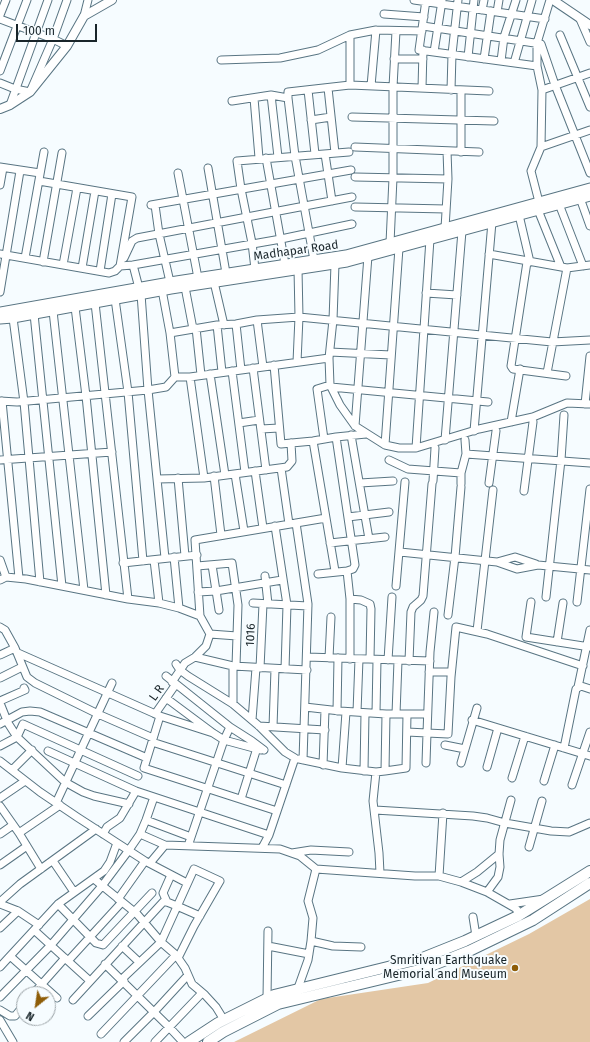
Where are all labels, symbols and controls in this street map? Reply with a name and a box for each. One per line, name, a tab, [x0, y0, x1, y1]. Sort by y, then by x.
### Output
scale bar	[18, 16, 99, 42]
text: 100 m	[23, 24, 55, 38]
street label: Madhapar Road	[253, 238, 339, 264]
street label: 1016	[243, 623, 259, 647]
street label: L R	[146, 682, 168, 704]
place label: Smritivan Earthquake Memorial and Museum	[383, 954, 507, 982]
marker: Smritivan Earthquake Memorial and Museum	[510, 963, 520, 973]
north arrow	[16, 986, 56, 1026]
text: N	[24, 1009, 37, 1023]

